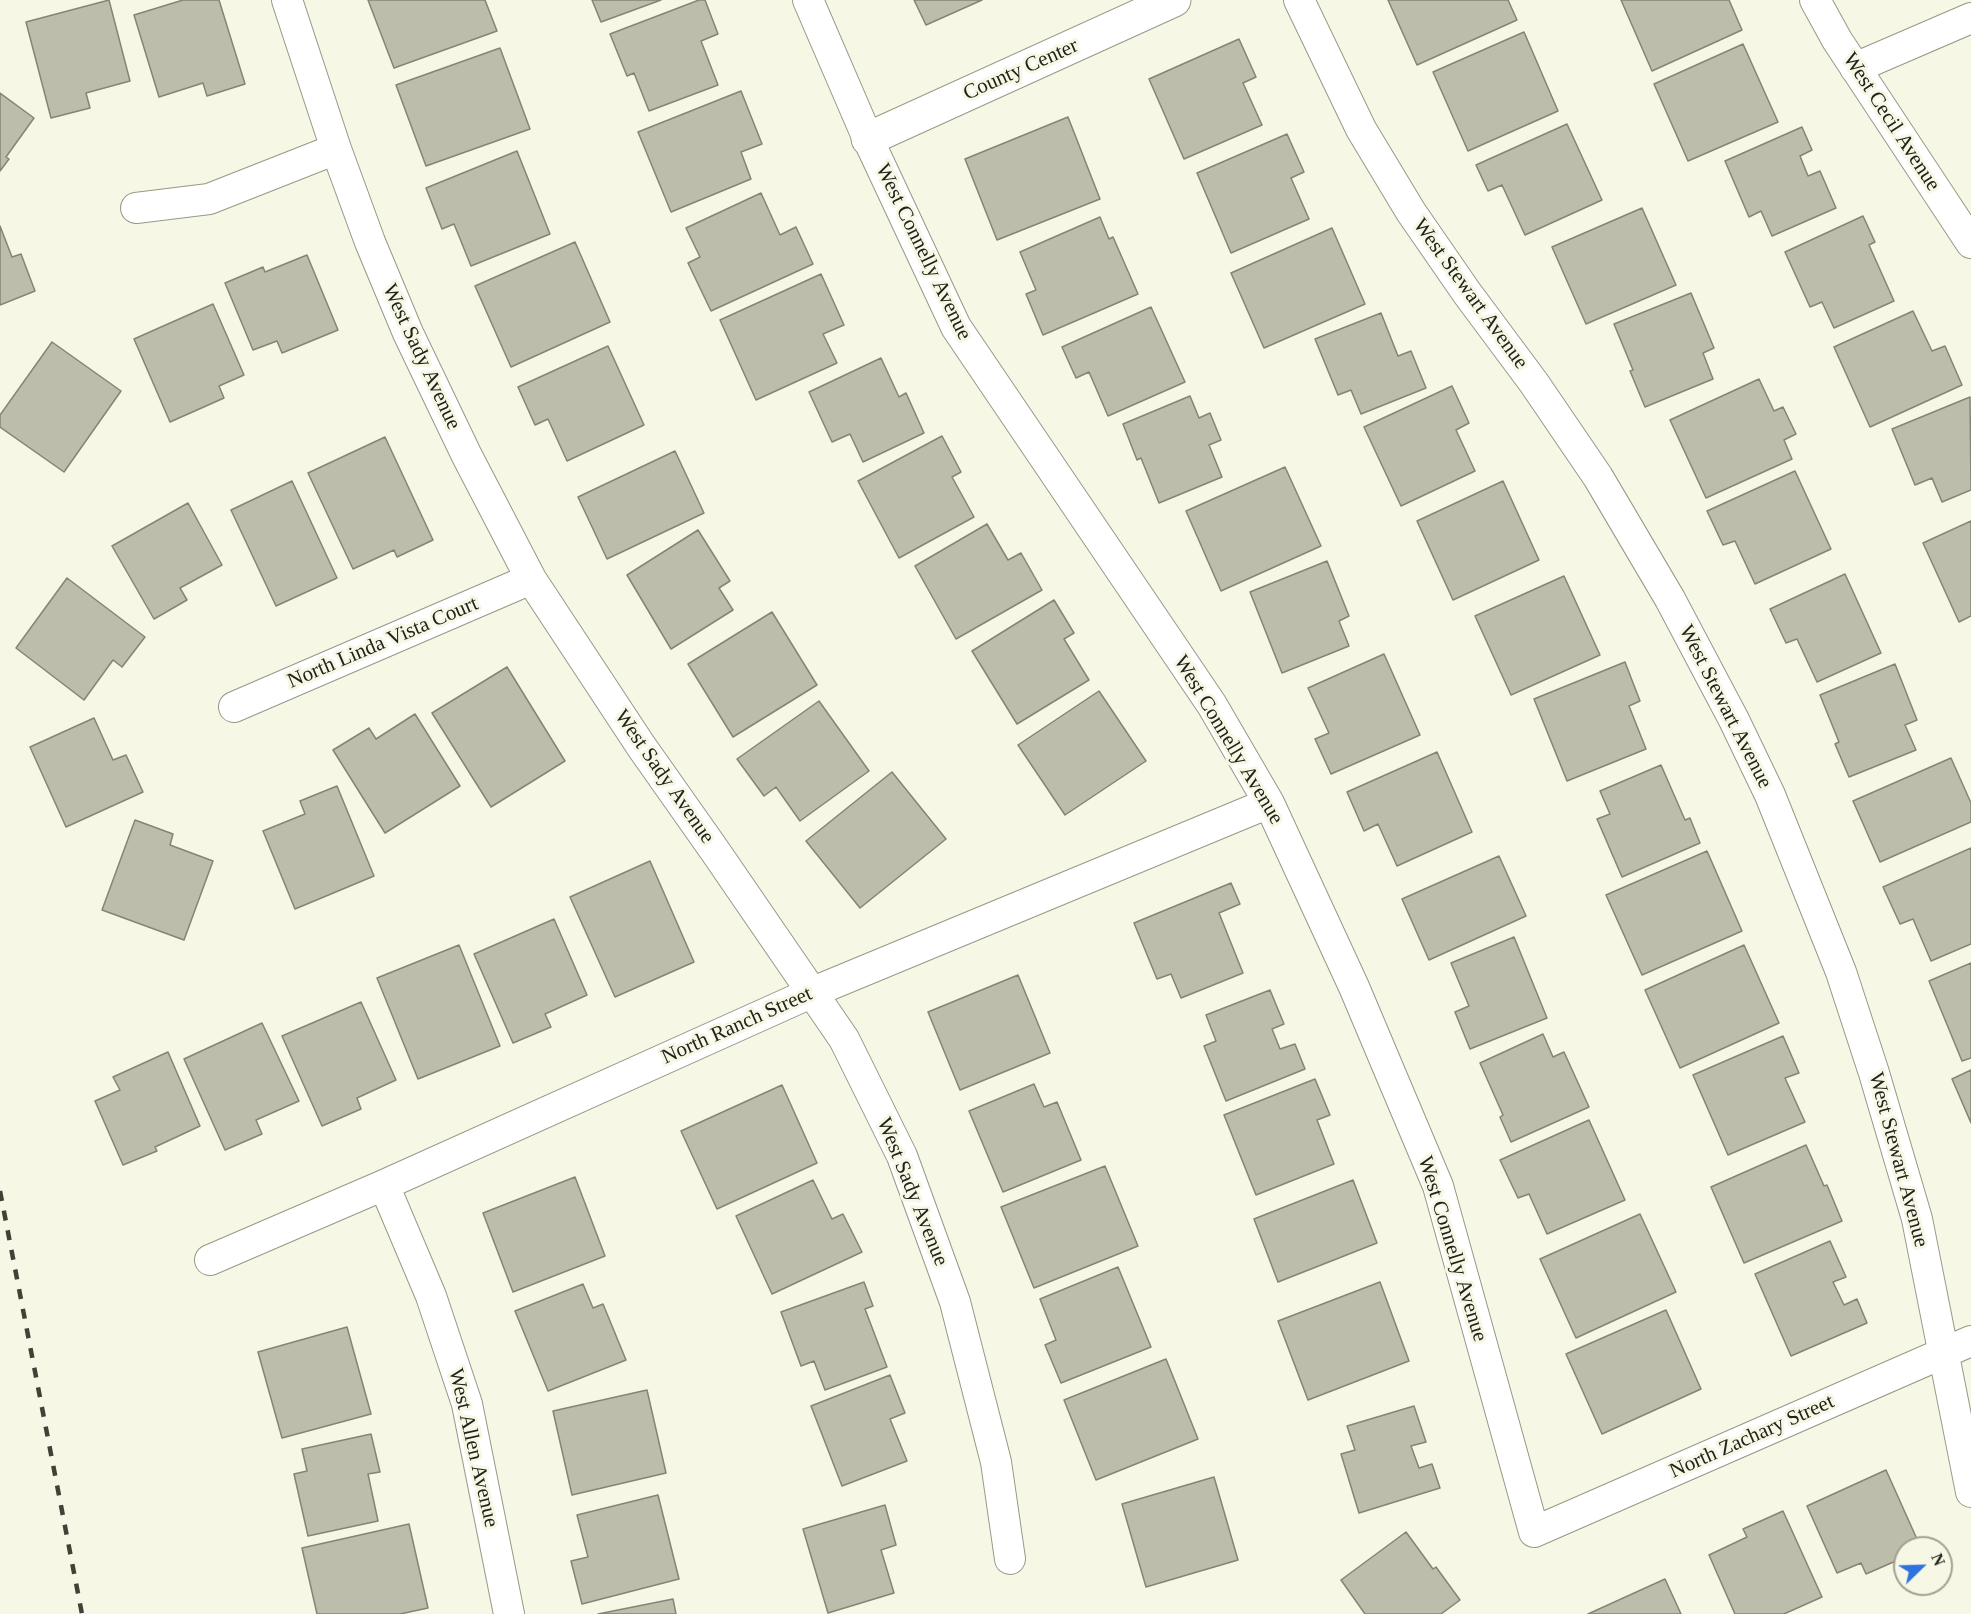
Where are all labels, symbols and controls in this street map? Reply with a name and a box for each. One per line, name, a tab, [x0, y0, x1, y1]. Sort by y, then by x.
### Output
street label: County Center	[960, 33, 1082, 107]
street label: West Cecil Avenue	[1837, 48, 1945, 196]
street label: West Connelly Avenue	[869, 160, 977, 344]
street label: West Stewart Avenue	[1407, 214, 1533, 374]
street label: West Sady Avenue	[376, 280, 466, 434]
street label: North Linda Vista Court	[284, 591, 482, 695]
street label: West Stewart Avenue	[1673, 621, 1777, 793]
street label: West Connelly Avenue	[1168, 651, 1288, 829]
street label: West Sady Avenue	[608, 705, 720, 849]
street label: North Ranch Street	[658, 982, 816, 1070]
street label: West Stewart Avenue	[1863, 1070, 1933, 1250]
street label: West Sady Avenue	[871, 1114, 953, 1270]
street label: West Connelly Avenue	[1412, 1153, 1492, 1345]
street label: West Allen Avenue	[442, 1366, 504, 1530]
street label: North Zachary Street	[1666, 1389, 1838, 1485]
north arrow	[1893, 1536, 1953, 1596]
text: N	[1928, 1551, 1948, 1568]

